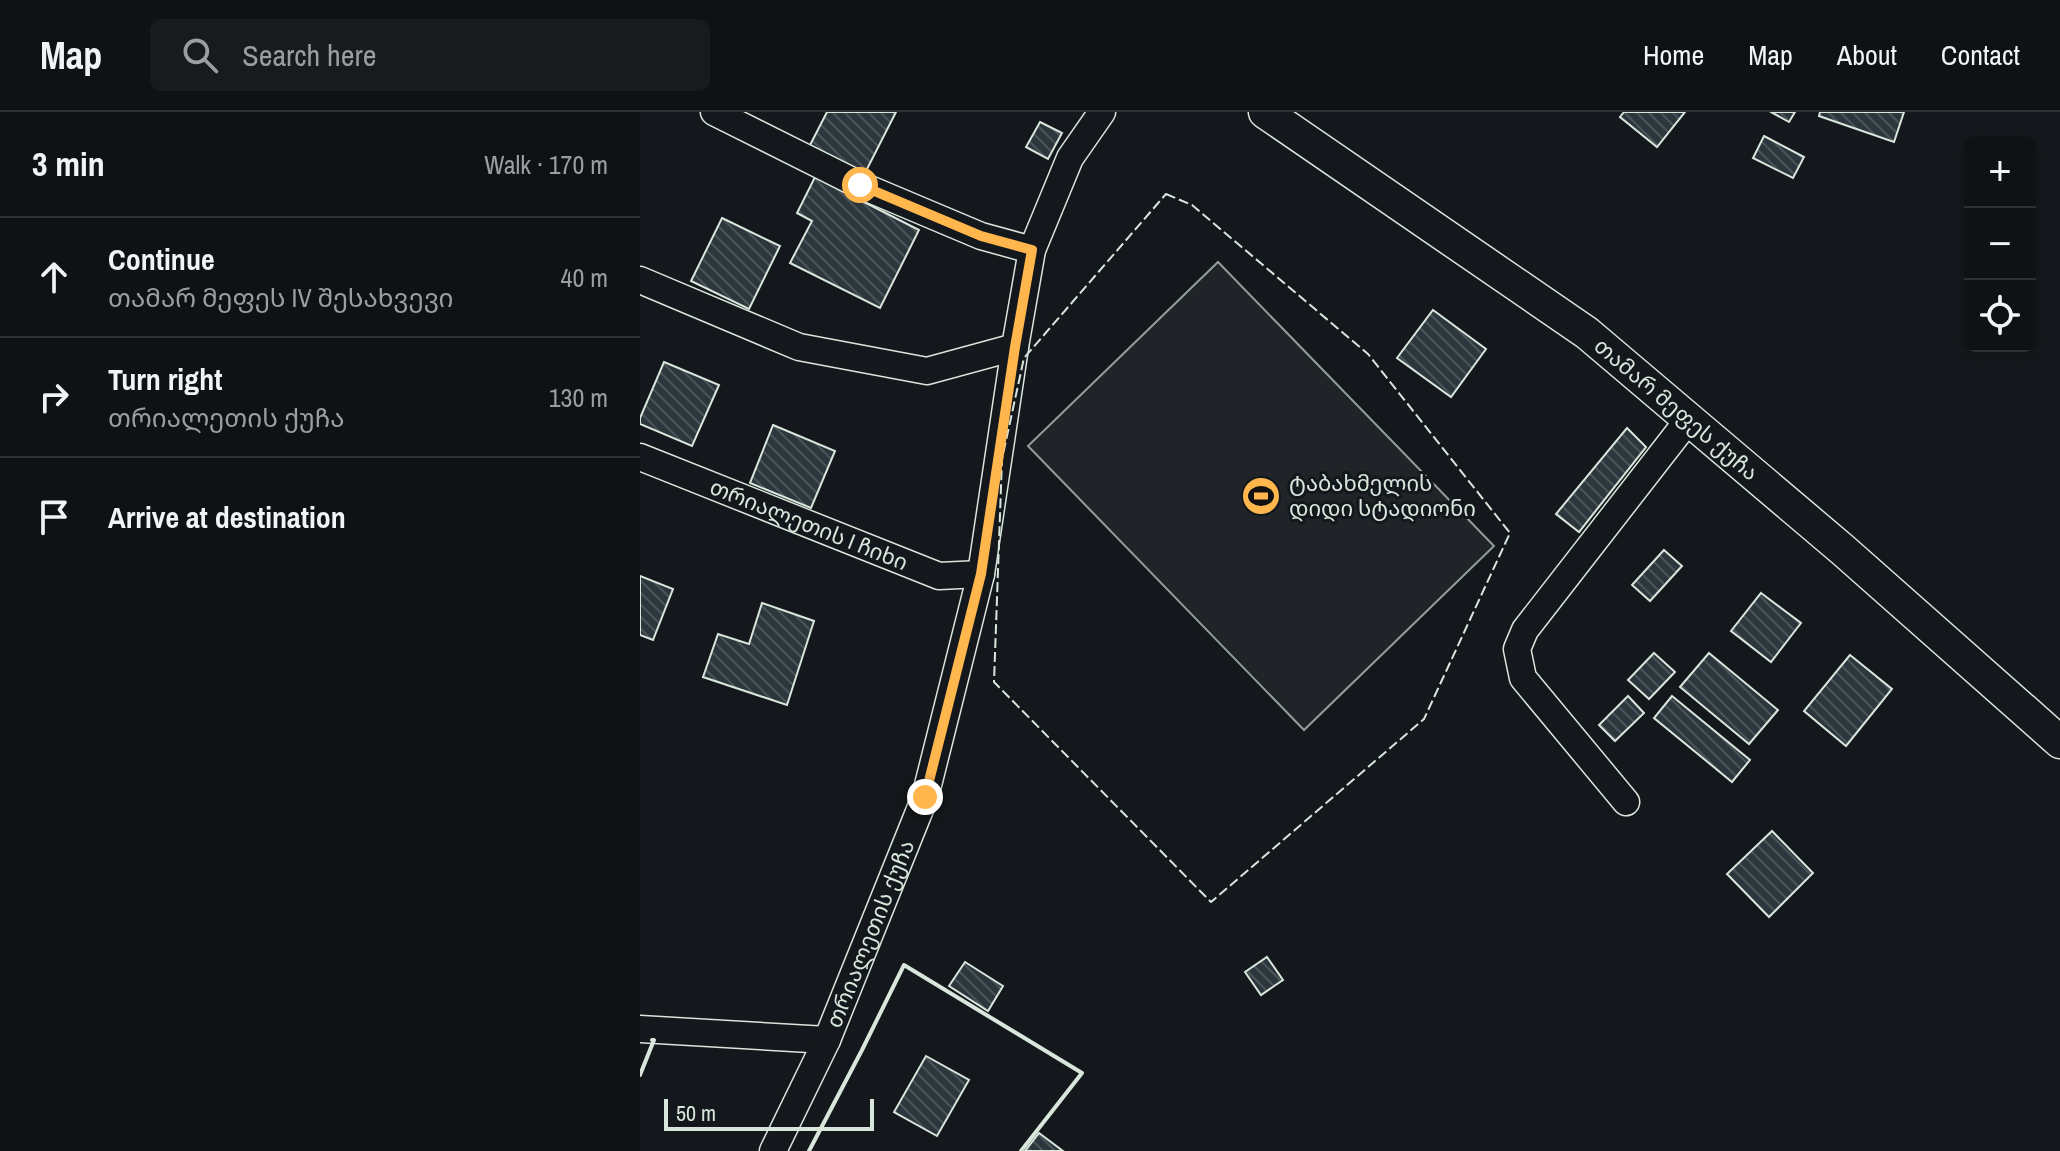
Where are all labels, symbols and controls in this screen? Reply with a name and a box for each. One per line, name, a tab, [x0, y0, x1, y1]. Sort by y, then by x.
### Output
search box	[150, 19, 710, 91]
text: Map	[40, 30, 102, 81]
icon: search	[178, 33, 222, 77]
text: Search here	[242, 35, 376, 75]
text: Home	[1643, 36, 1704, 74]
text: Map	[1748, 36, 1793, 74]
text: About	[1837, 36, 1897, 74]
text: Contact	[1941, 36, 2020, 74]
map controls	[1964, 136, 2036, 352]
button: +	[1964, 136, 2036, 208]
text: 3 min	[32, 141, 105, 187]
text: Walk · 170 m	[484, 147, 608, 182]
route start	[842, 167, 878, 203]
button: −	[1964, 208, 2036, 280]
text: Continue	[108, 239, 215, 279]
icon: ahead	[32, 255, 76, 299]
text: 40 m	[561, 260, 608, 295]
text: თამარ მეფეს IV შესახვევი	[108, 280, 453, 315]
button: locate	[1964, 280, 2036, 352]
street label: თამარ მეფეს ქუჩა	[1588, 331, 1765, 487]
text: Turn right	[108, 359, 222, 399]
icon: right	[32, 375, 76, 419]
text: 130 m	[549, 380, 608, 415]
text: თრიალეთის ქუჩა	[108, 400, 345, 435]
place label: ტაბახმელის დიდი სტადიონი	[1289, 468, 1476, 523]
street label: თრიალეთის I ჩიხი	[706, 471, 912, 577]
sports icon: ტაბახმელის დიდი სტადიონი	[1240, 475, 1282, 517]
icon: arrive	[32, 495, 76, 539]
text: Arrive at destination	[108, 497, 346, 537]
route end	[907, 779, 943, 815]
street label: თრიალეთის ქუჩა	[818, 835, 921, 1032]
scale bar	[664, 1095, 874, 1131]
text: 50 m	[676, 1098, 716, 1128]

